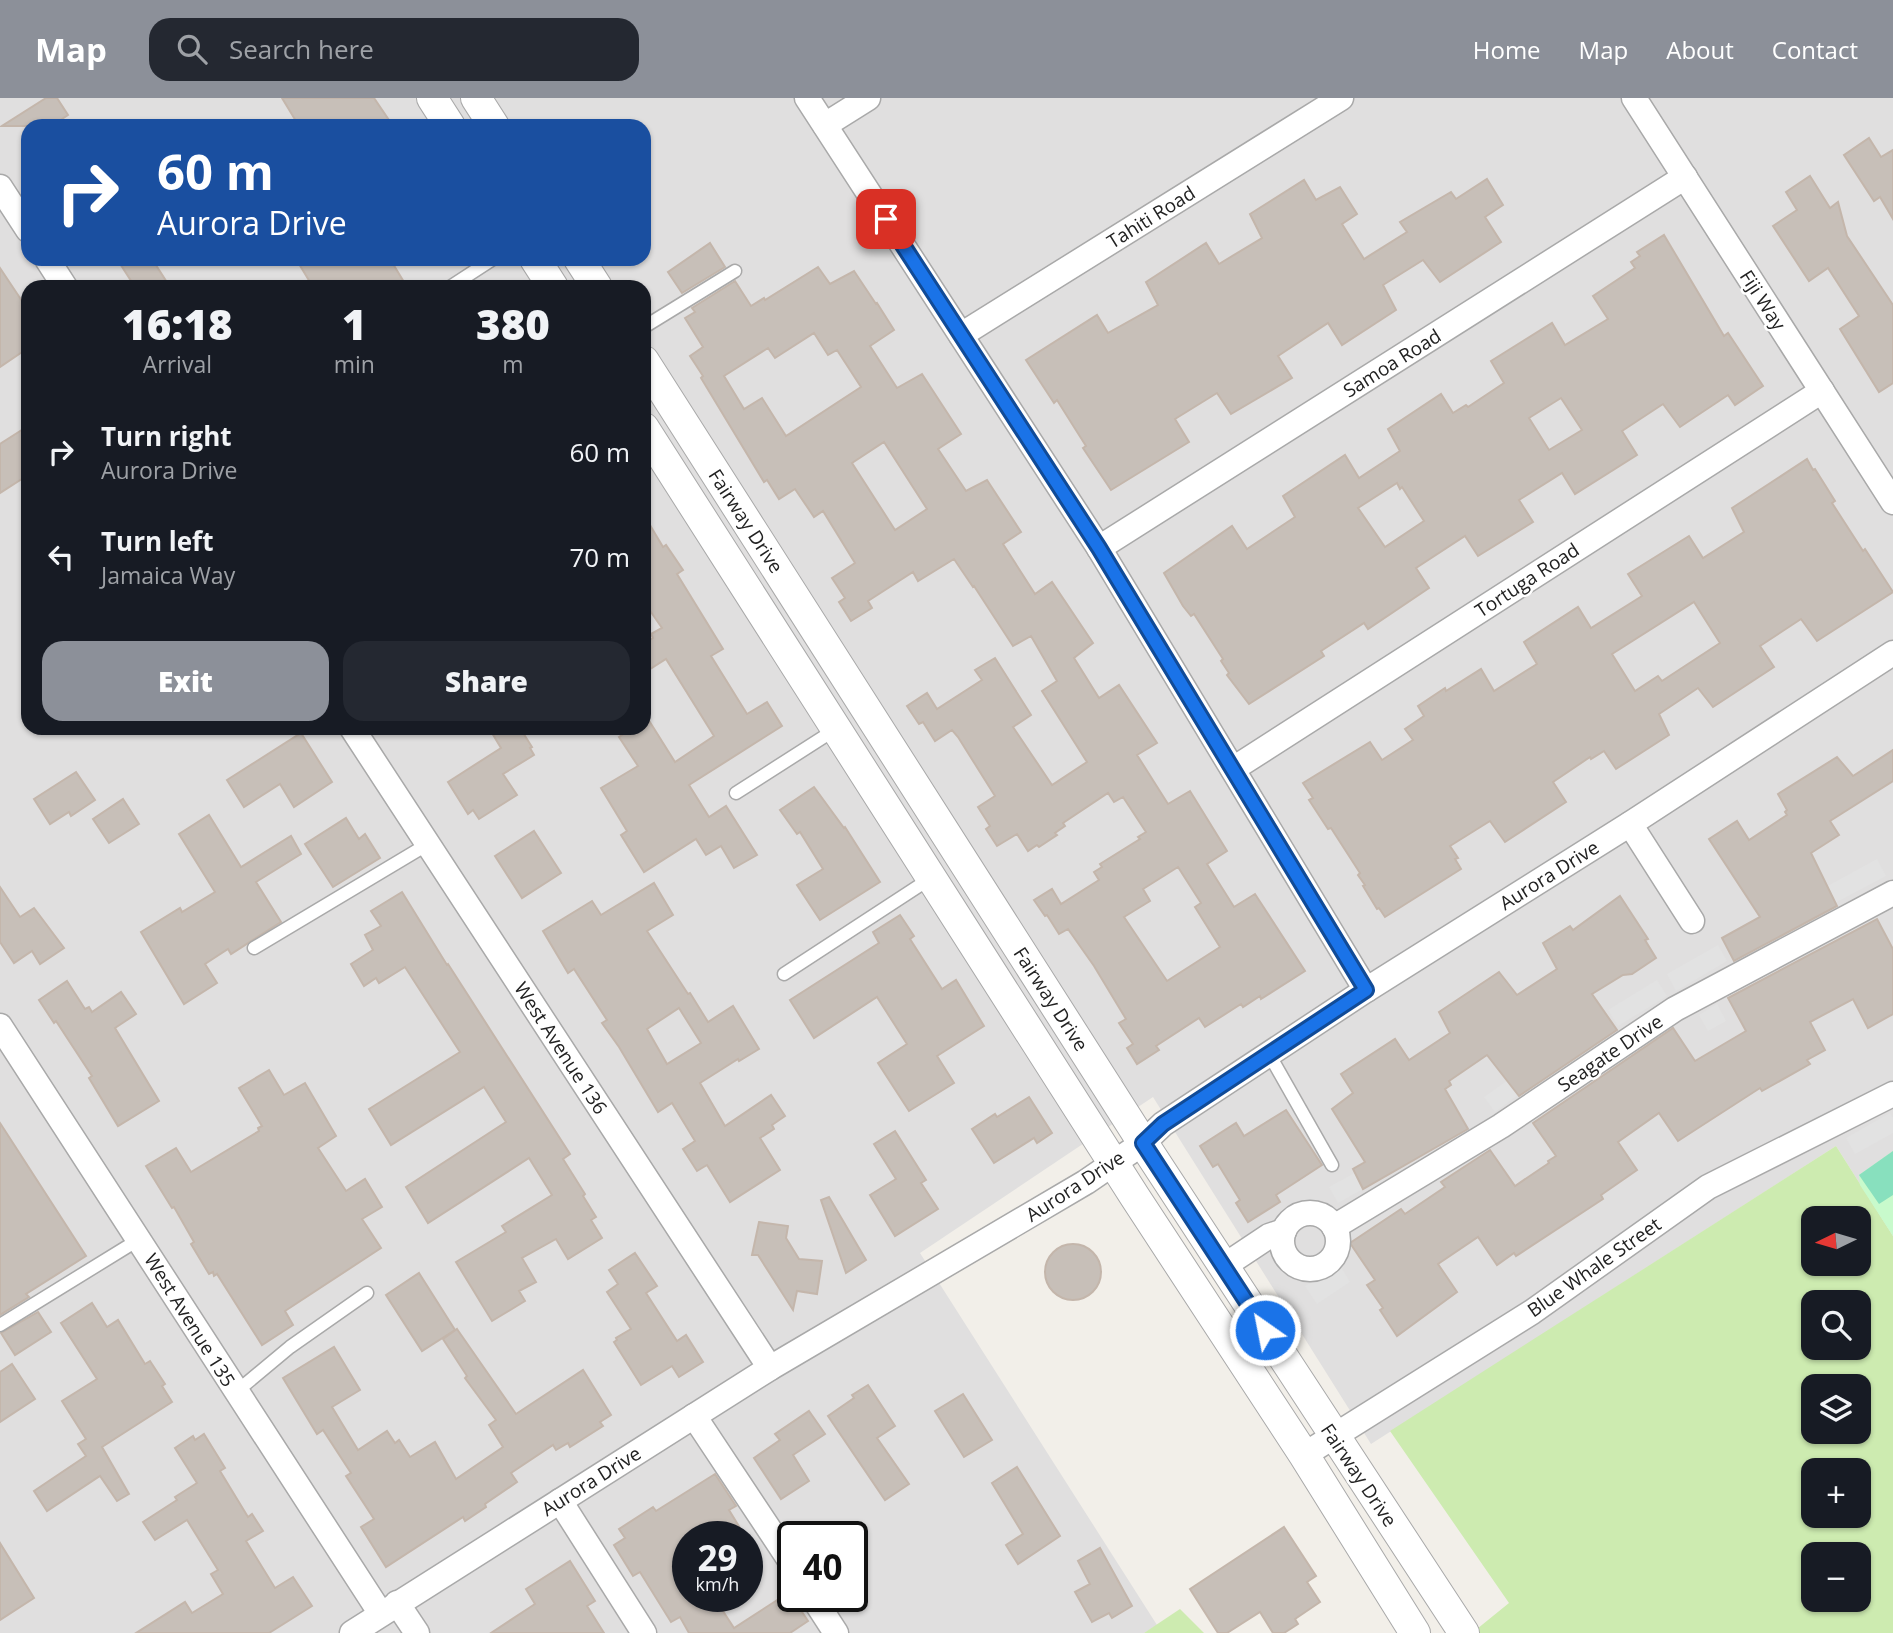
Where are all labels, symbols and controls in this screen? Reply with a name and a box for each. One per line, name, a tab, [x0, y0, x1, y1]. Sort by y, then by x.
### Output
search box	[149, 18, 639, 81]
text: Map	[35, 27, 107, 72]
icon: search	[173, 30, 211, 68]
text: Search here	[229, 31, 374, 67]
text: Home	[1473, 33, 1541, 66]
text: Map	[1579, 33, 1628, 66]
text: About	[1666, 33, 1734, 66]
text: Contact	[1772, 33, 1858, 66]
text: 60 m	[157, 138, 274, 204]
icon: right	[42, 147, 133, 238]
street label: Tahiti Road	[1102, 180, 1200, 254]
pin	[856, 189, 916, 249]
icon: arrive	[867, 200, 905, 238]
text: Aurora Drive	[157, 201, 347, 244]
street label: Fiji Way	[1734, 265, 1792, 335]
text: 16:18	[122, 295, 233, 352]
text: 1	[342, 295, 367, 352]
text: 380	[476, 295, 550, 352]
street label: Samoa Road	[1338, 323, 1446, 403]
text: Arrival	[143, 348, 212, 380]
text: min	[334, 348, 375, 380]
text: m	[502, 348, 524, 380]
text: Turn right	[101, 418, 232, 454]
icon: right	[42, 433, 80, 471]
text: 60 m	[569, 434, 630, 470]
text: Aurora Drive	[101, 454, 237, 486]
street label: Fairway Drive	[703, 464, 789, 578]
text: Turn left	[101, 523, 213, 559]
street label: Tortuga Road	[1470, 537, 1584, 623]
icon: left	[42, 538, 80, 576]
text: 70 m	[569, 539, 630, 575]
text: Jamaica Way	[101, 559, 235, 591]
button: Exit	[42, 641, 329, 721]
button: Share	[343, 641, 630, 721]
street label: Aurora Drive	[1494, 834, 1604, 916]
street label: Fairway Drive	[1008, 942, 1094, 1056]
street label: West Avenue 136	[509, 977, 613, 1119]
street label: Seagate Drive	[1552, 1008, 1668, 1098]
street label: Aurora Drive	[1021, 1144, 1129, 1228]
north arrow	[1801, 1206, 1871, 1276]
map controls	[1801, 1206, 1871, 1612]
street label: Blue Whale Street	[1522, 1211, 1666, 1323]
street label: West Avenue 135	[139, 1248, 241, 1392]
button: search	[1801, 1290, 1871, 1360]
position arrow	[1228, 1293, 1302, 1367]
button: layers	[1801, 1374, 1871, 1444]
street label: Fairway Drive	[1315, 1418, 1403, 1532]
street label: Aurora Drive	[536, 1440, 646, 1522]
button: +	[1801, 1458, 1871, 1528]
speed limit sign: 40	[777, 1521, 868, 1612]
text: 29	[697, 1534, 738, 1581]
button: −	[1801, 1542, 1871, 1612]
text: km/h	[696, 1572, 739, 1596]

